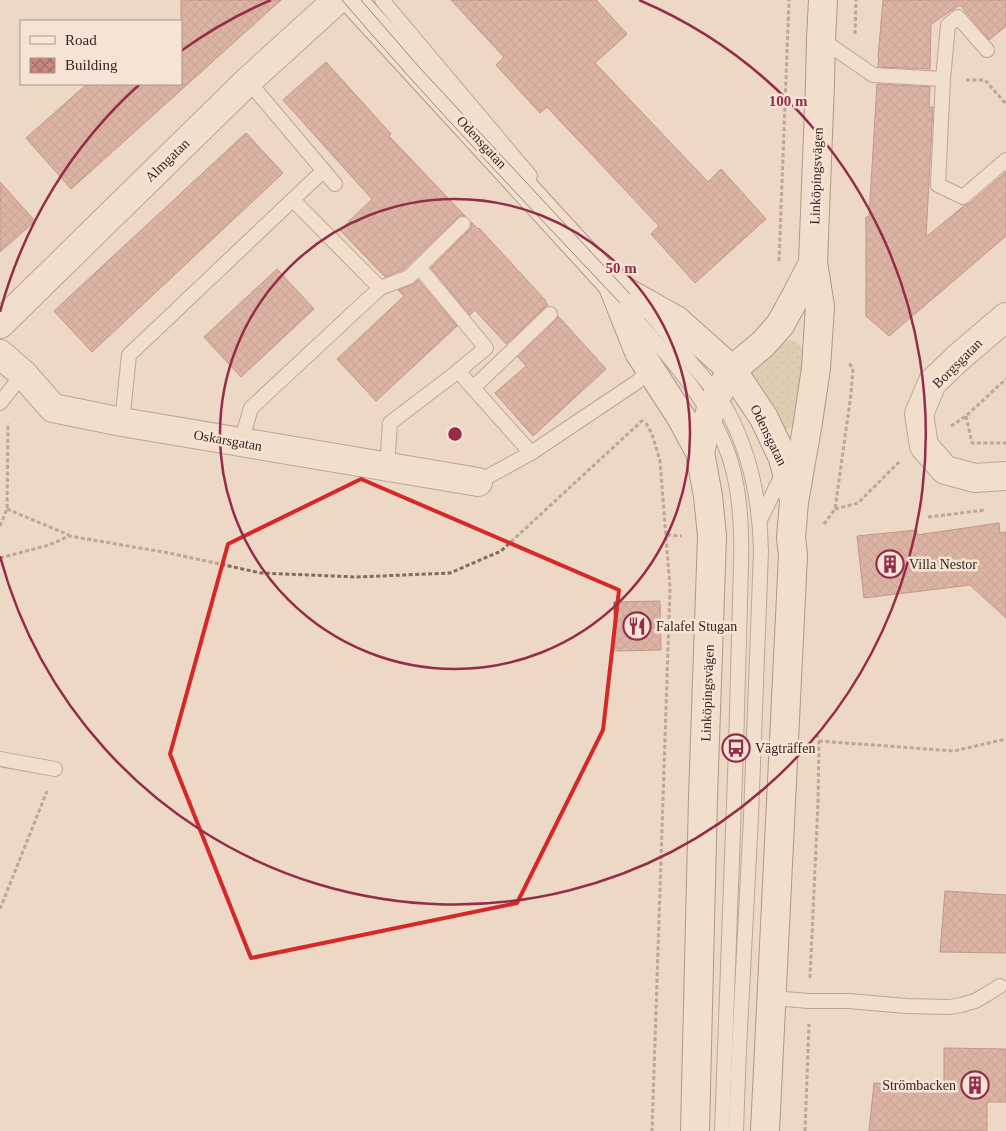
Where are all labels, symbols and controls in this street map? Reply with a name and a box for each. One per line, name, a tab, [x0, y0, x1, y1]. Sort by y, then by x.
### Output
legend	[20, 20, 182, 85]
text: Road	[65, 32, 97, 48]
text: Building	[65, 57, 118, 73]
text: 100 m	[769, 93, 808, 109]
street label: Odensgatan	[454, 113, 510, 172]
street label: Linköpingsvägen	[807, 127, 826, 225]
street label: Almgatan	[142, 136, 192, 185]
text: 50 m	[605, 260, 637, 276]
street label: Borgsgatan	[930, 336, 985, 391]
street label: Odensgatan	[747, 402, 790, 468]
centre of rings	[446, 425, 464, 443]
street label: Oskarsgatan	[193, 427, 263, 454]
building icon: Villa Nestor	[875, 549, 905, 579]
place label: Villa Nestor	[909, 557, 977, 572]
restaurant icon: Falafel Stugan	[622, 611, 652, 641]
place label: Falafel Stugan	[656, 619, 737, 634]
street label: Linköpingsvägen	[698, 644, 717, 742]
bus stop icon: Vägträffen	[721, 733, 751, 763]
place label: Vägträffen	[755, 741, 815, 756]
building icon: Strömbacken	[960, 1070, 990, 1100]
place label: Strömbacken	[882, 1078, 956, 1093]

